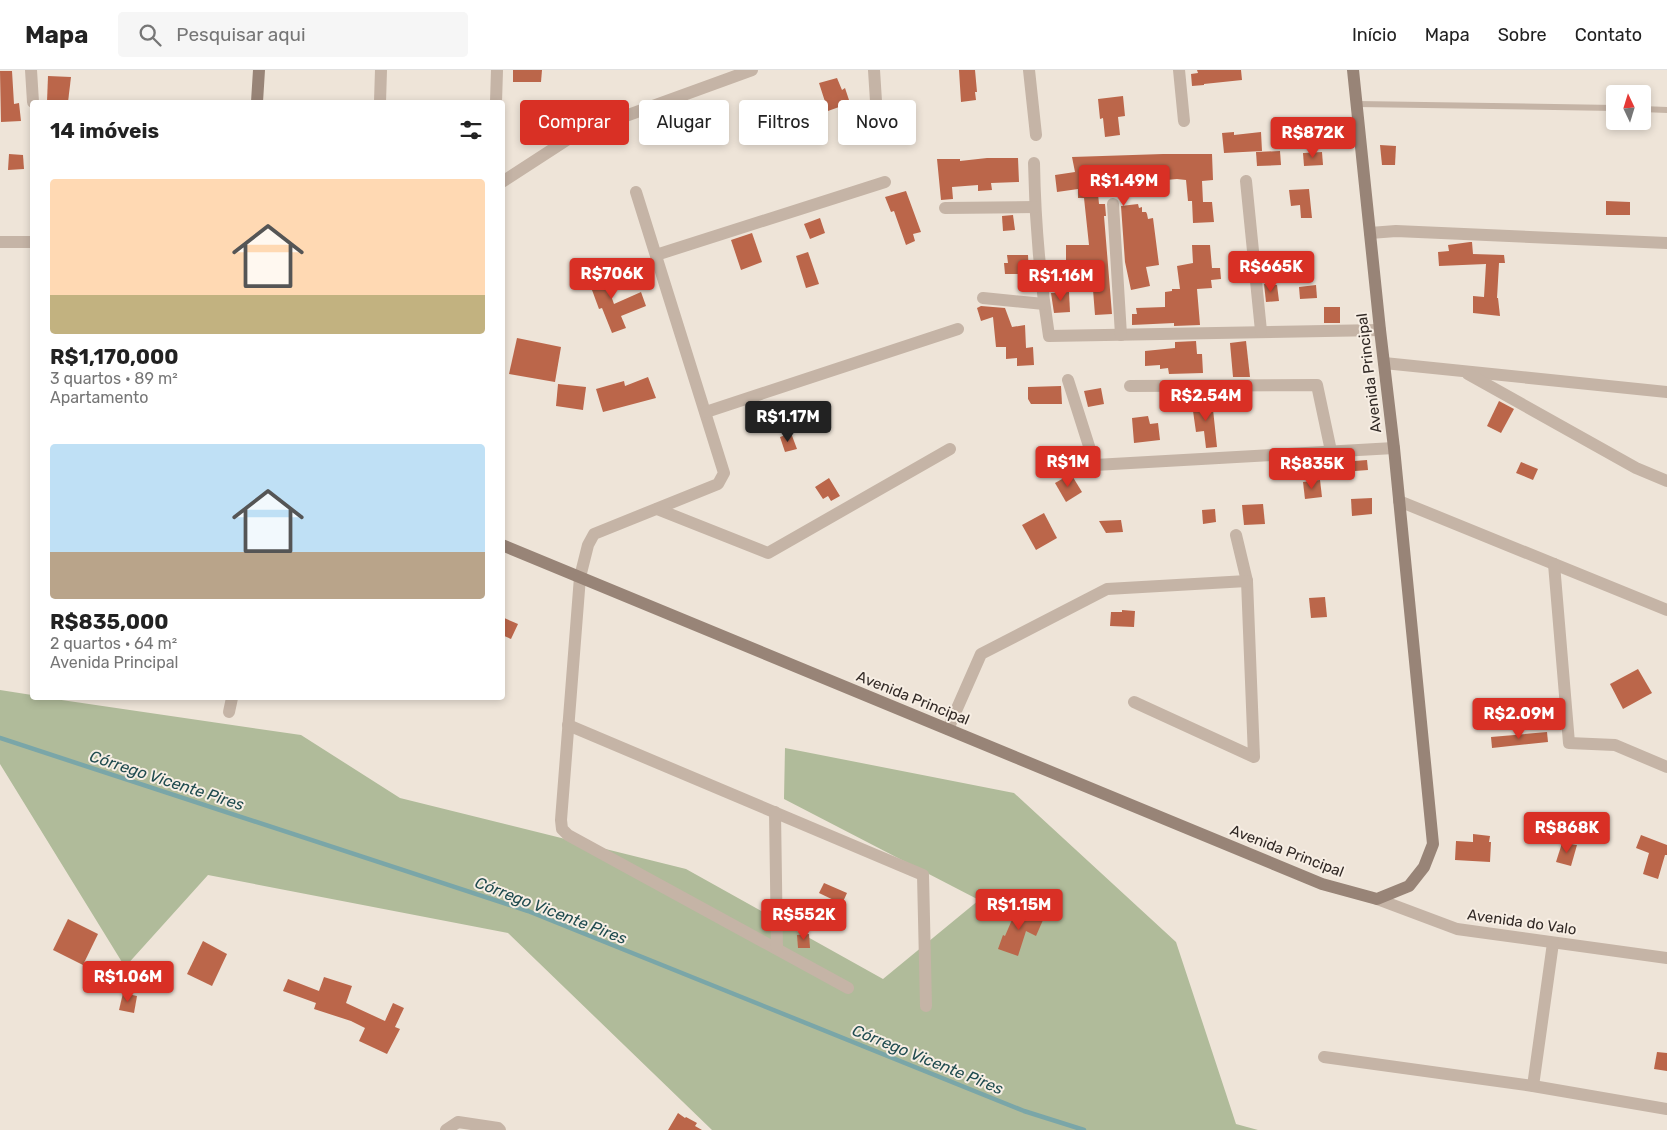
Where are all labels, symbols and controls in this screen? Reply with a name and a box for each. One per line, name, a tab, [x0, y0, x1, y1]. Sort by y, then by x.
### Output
search box	[118, 12, 468, 57]
text: Mapa	[25, 21, 88, 49]
icon: search	[136, 21, 164, 49]
text: Pesquisar aqui	[176, 23, 306, 46]
text: Início	[1352, 24, 1397, 46]
text: Mapa	[1425, 24, 1470, 46]
text: Sobre	[1498, 24, 1547, 46]
text: Contato	[1575, 24, 1642, 46]
north arrow	[1606, 85, 1651, 130]
map controls	[1606, 85, 1651, 130]
chip: Comprar	[520, 100, 629, 145]
chip: Alugar	[639, 100, 729, 145]
chip: Filtros	[739, 100, 828, 145]
chip: Novo	[838, 100, 916, 145]
icon: filters	[457, 116, 485, 144]
pin: R$872K	[1272, 116, 1354, 159]
text: 14 imóveis	[50, 118, 159, 143]
text: R$872K	[1282, 123, 1344, 142]
pin: R$1.49M	[1078, 164, 1170, 207]
text: R$1.49M	[1090, 171, 1158, 190]
icon: home	[223, 211, 313, 301]
pin: R$665K	[1230, 250, 1312, 293]
text: R$665K	[1239, 257, 1303, 276]
pin: R$706K	[571, 258, 653, 300]
pin: R$1.16M	[1015, 260, 1107, 302]
text: R$706K	[581, 264, 643, 283]
text: R$1.16M	[1029, 266, 1093, 285]
street label: Avenida Principal	[1353, 312, 1385, 434]
text: R$1,170,000	[50, 344, 179, 369]
text: 3 quartos · 89 m²	[50, 369, 178, 388]
pin: R$2.54M	[1160, 380, 1252, 422]
text: R$2.54M	[1170, 386, 1242, 405]
text: Apartamento	[50, 388, 148, 407]
pin: R$1.17M	[742, 400, 834, 443]
text: R$1.17M	[756, 407, 820, 426]
pin: R$1M	[1038, 446, 1098, 488]
pin: R$835K	[1271, 448, 1353, 490]
text: R$1M	[1047, 452, 1089, 471]
text: R$835K	[1280, 454, 1344, 473]
icon: home	[223, 476, 313, 566]
text: R$835,000	[50, 609, 169, 634]
text: 2 quartos · 64 m²	[50, 634, 177, 653]
text: Avenida Principal	[50, 653, 178, 672]
street label: Avenida Principal	[854, 667, 972, 729]
pin: R$2.09M	[1473, 698, 1565, 740]
text: R$2.09M	[1484, 704, 1554, 723]
water label: Córrego Vicente Pires	[87, 747, 246, 814]
pin: R$868K	[1526, 812, 1608, 854]
text: R$868K	[1535, 818, 1599, 837]
street label: Avenida Principal	[1228, 821, 1346, 881]
water label: Córrego Vicente Pires	[472, 873, 629, 948]
pin: R$1.15M	[973, 888, 1065, 931]
text: R$1.15M	[987, 895, 1051, 914]
pin: R$552K	[763, 898, 845, 941]
text: R$552K	[772, 905, 836, 924]
street label: Avenida do Valo	[1466, 905, 1578, 939]
pin: R$1.06M	[82, 960, 174, 1003]
text: R$1.06M	[94, 967, 162, 986]
water label: Córrego Vicente Pires	[850, 1020, 1006, 1098]

